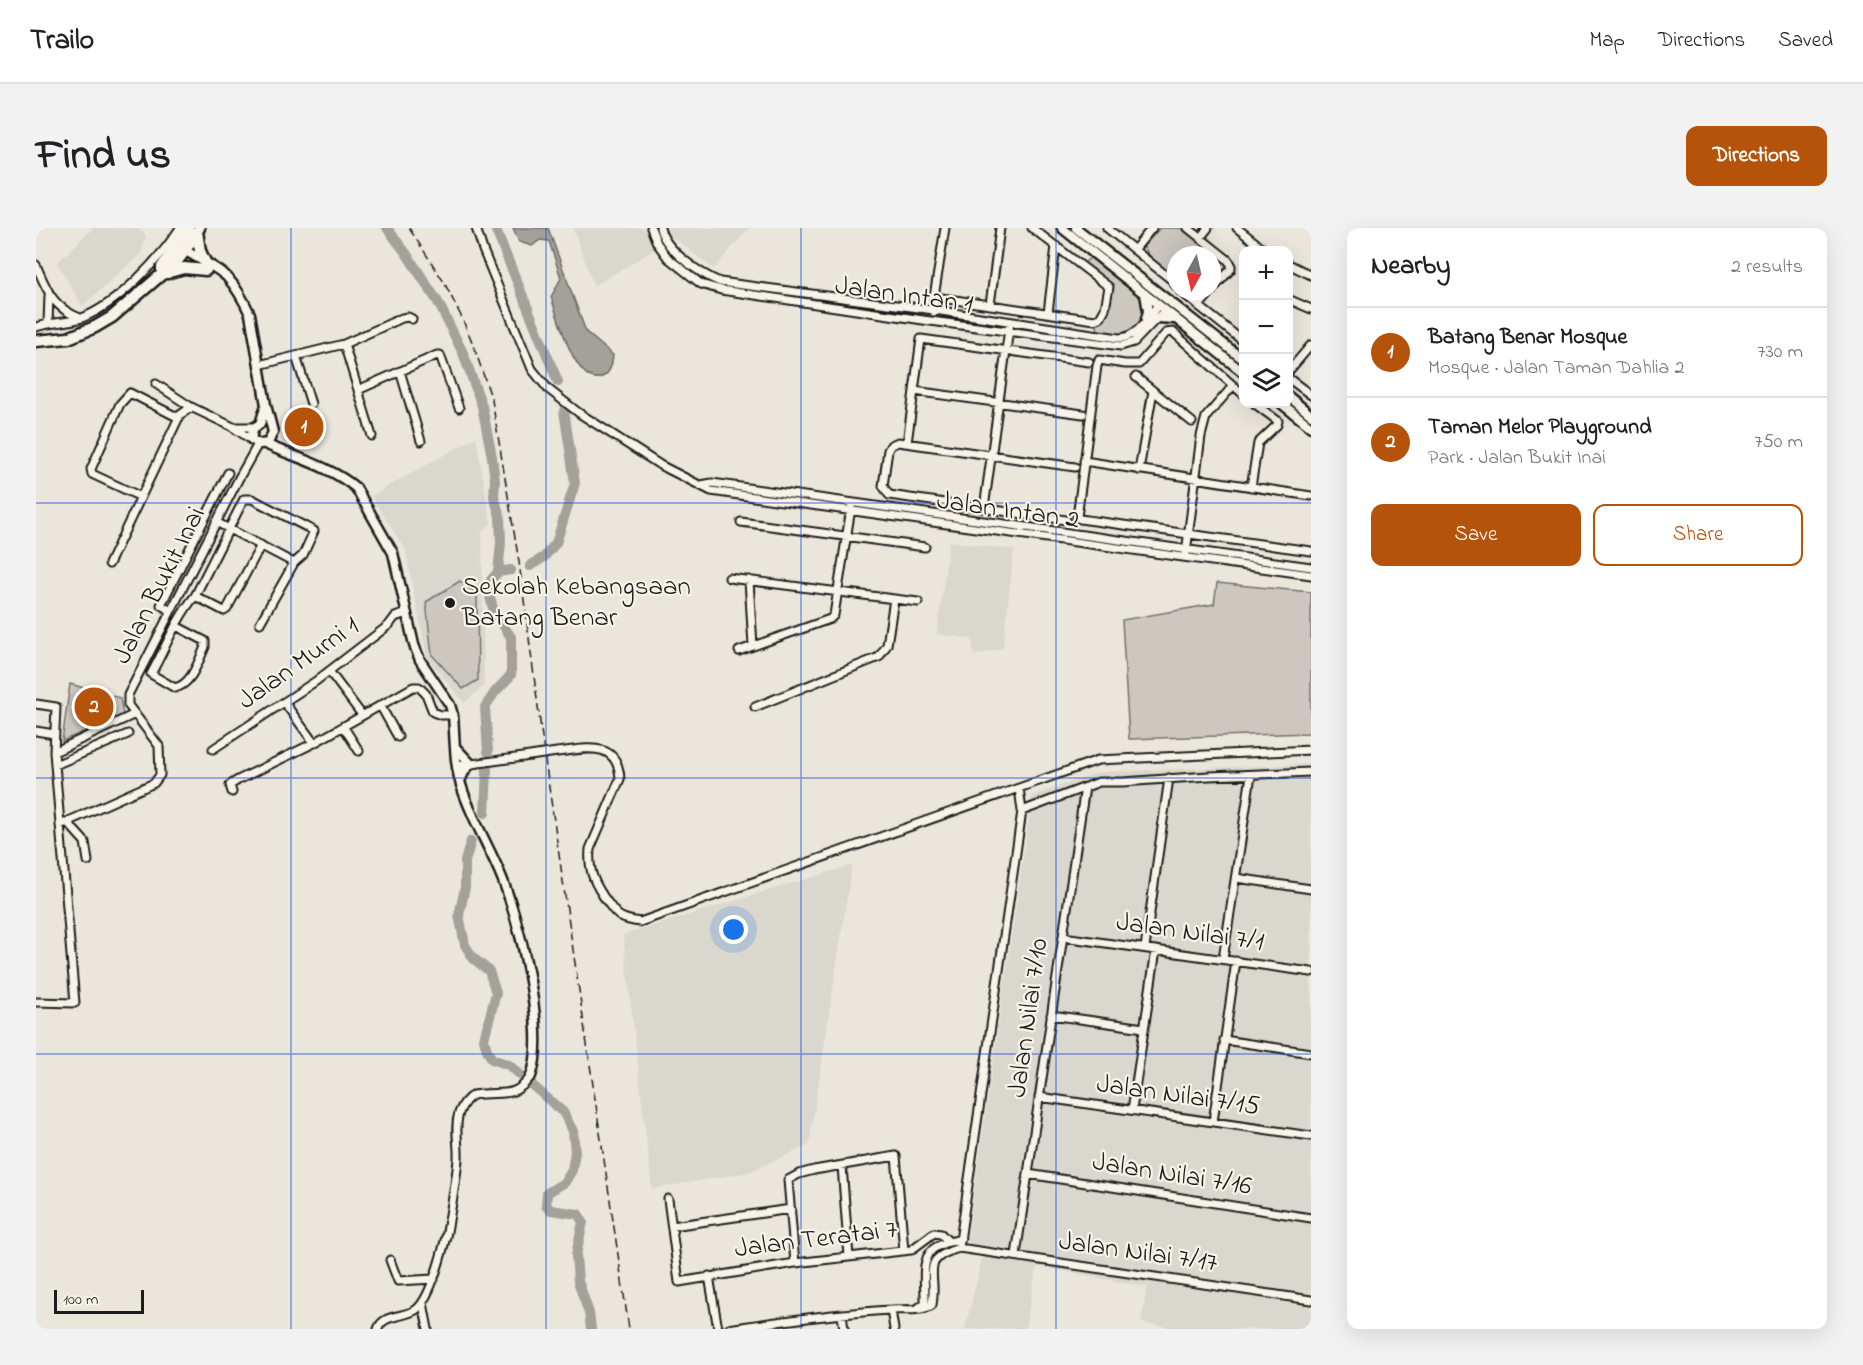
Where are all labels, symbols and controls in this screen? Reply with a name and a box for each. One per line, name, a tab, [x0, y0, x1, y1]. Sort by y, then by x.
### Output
text: Trailo	[30, 21, 94, 62]
text: Map	[1589, 26, 1625, 56]
text: Directions	[1658, 26, 1745, 56]
text: Saved	[1778, 26, 1833, 56]
text: Find us	[36, 126, 171, 187]
button: Directions	[1686, 126, 1827, 186]
north arrow	[1167, 246, 1221, 300]
map controls	[1239, 246, 1293, 408]
button: +	[1239, 246, 1293, 300]
text: Nearby	[1371, 248, 1450, 286]
text: 2 results	[1731, 253, 1803, 282]
street label: Jalan Intan 1	[833, 267, 975, 325]
button: −	[1239, 300, 1293, 354]
text: Batang Benar Mosque	[1428, 322, 1627, 354]
text: 1	[1387, 338, 1394, 367]
text: 730 m	[1757, 338, 1803, 367]
button: layers	[1239, 354, 1293, 408]
text: Mosque · Jalan Taman Dahlia 2	[1428, 354, 1684, 383]
pin: 1	[284, 404, 324, 450]
text: Taman Melor Playground	[1428, 412, 1652, 444]
text: 2	[1386, 428, 1395, 457]
text: 750 m	[1754, 428, 1803, 457]
text: Park · Jalan Bukit Inai	[1428, 444, 1606, 473]
street label: Jalan Intan 2	[934, 482, 1082, 540]
street label: Jalan Bukit Inai	[104, 500, 216, 672]
button: Save	[1371, 504, 1581, 566]
button: Share	[1593, 504, 1803, 566]
place label: Sekolah Kebangsaan Batang Benar	[461, 568, 691, 638]
marker: Sekolah Kebangsaan Batang Benar	[443, 596, 457, 610]
street label: Jalan Murni 1	[230, 608, 368, 720]
pin: 2	[74, 684, 114, 730]
street label: Jalan Nilai 7/1	[1114, 903, 1266, 963]
your location	[719, 915, 748, 944]
street label: Jalan Nilai 7/10	[999, 936, 1059, 1100]
street label: Jalan Nilai 7/15	[1094, 1065, 1262, 1127]
street label: Jalan Nilai 7/16	[1090, 1143, 1255, 1207]
street label: Jalan Teratai 7	[732, 1211, 900, 1269]
street label: Jalan Nilai 7/17	[1056, 1223, 1220, 1283]
scale bar	[54, 1287, 144, 1314]
text: 100 m	[63, 1288, 98, 1312]

